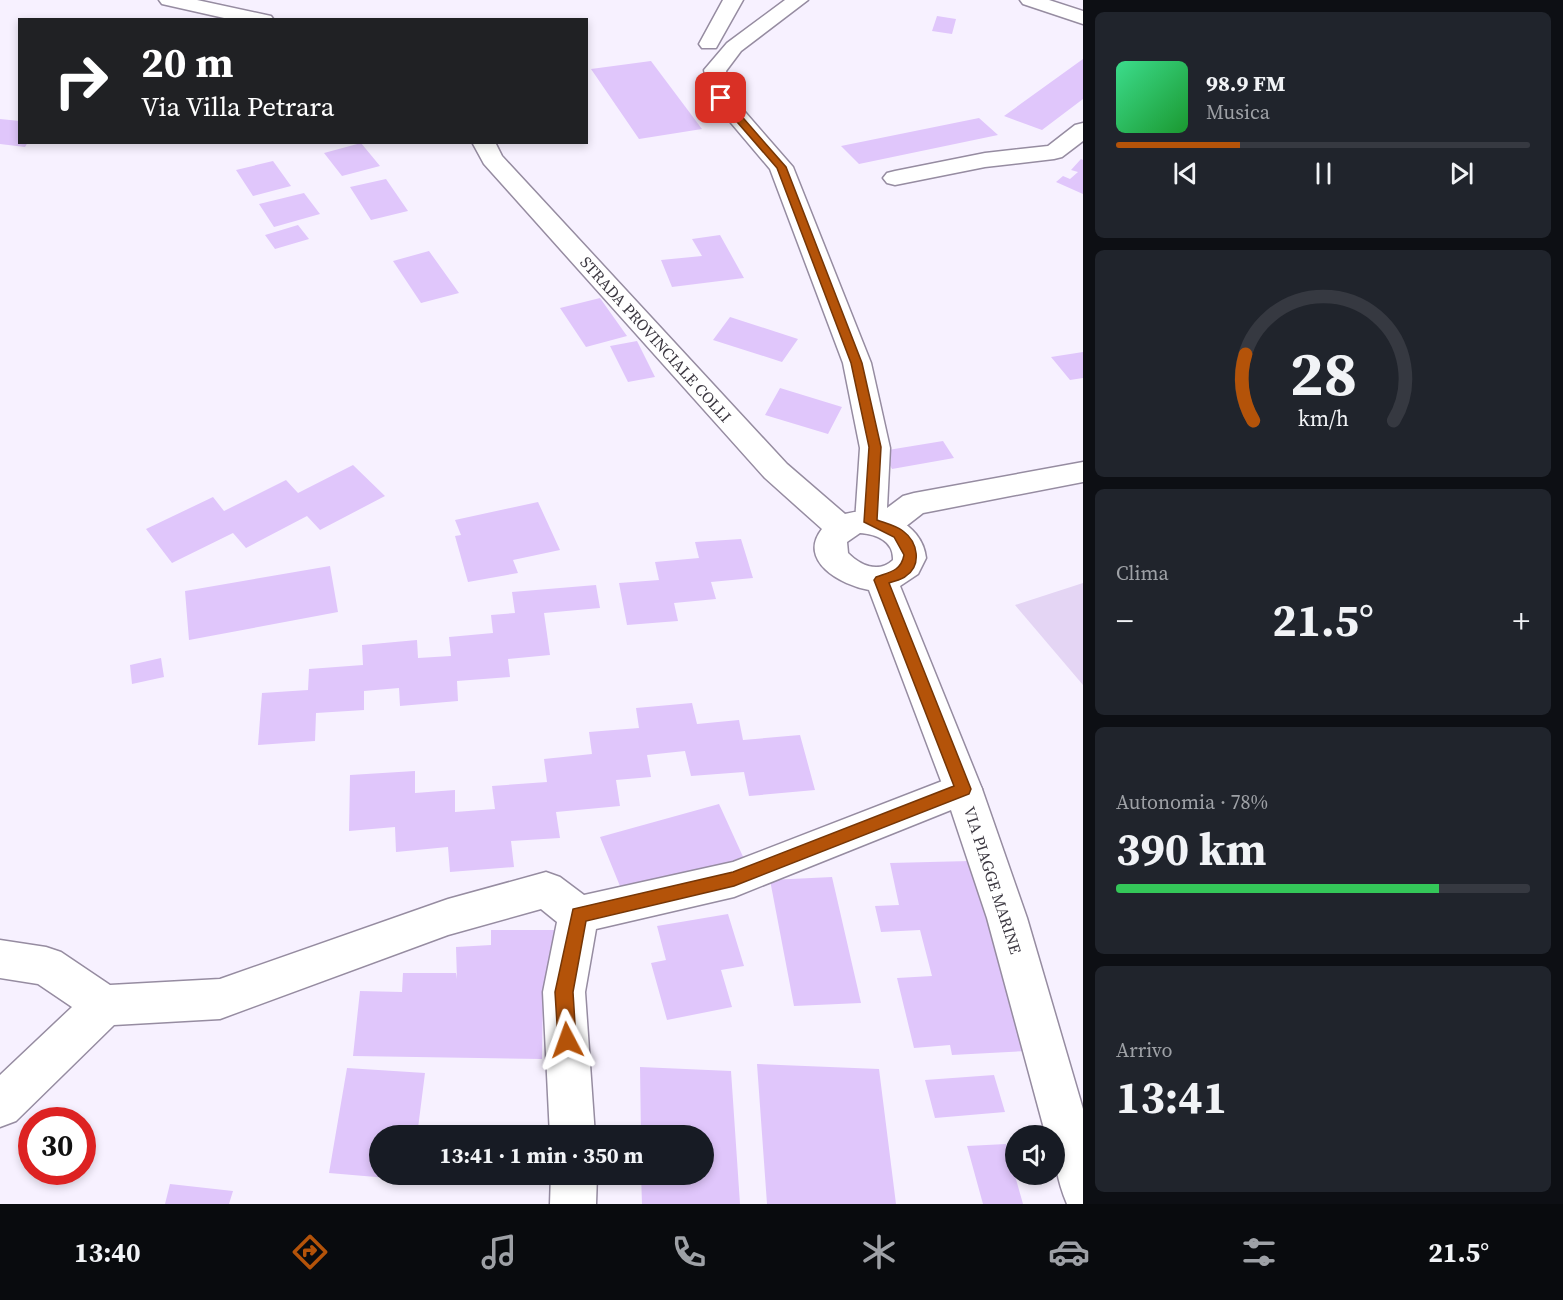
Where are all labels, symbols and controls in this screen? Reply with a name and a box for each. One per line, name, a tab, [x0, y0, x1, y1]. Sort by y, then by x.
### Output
text: 20 m	[141, 33, 234, 91]
icon: right	[42, 42, 120, 120]
text: 98.9 FM	[1206, 68, 1285, 98]
pin	[695, 72, 746, 123]
icon: arrive	[704, 81, 737, 114]
text: Via Villa Petrara	[141, 88, 334, 125]
text: Musica	[1206, 98, 1270, 126]
icon: previous	[1169, 157, 1202, 190]
icon: pause	[1307, 157, 1340, 190]
icon: next	[1445, 157, 1478, 190]
street label: STRADA PROVINCIALE COLLI	[575, 251, 737, 427]
text: 28	[1289, 330, 1357, 416]
text: km/h	[1297, 404, 1349, 433]
text: Clima	[1116, 559, 1169, 587]
text: 21.5°	[1272, 589, 1374, 651]
text: −	[1116, 598, 1134, 643]
text: +	[1513, 598, 1530, 643]
text: Autonomia · 78%	[1116, 788, 1268, 816]
street label: VIA PIAGGE MARINE	[959, 803, 1027, 957]
text: 390 km	[1116, 818, 1267, 880]
position arrow	[535, 1008, 599, 1072]
text: Arrivo	[1116, 1036, 1173, 1064]
text: 13:41	[1116, 1066, 1227, 1128]
speed limit sign: 30	[18, 1107, 96, 1185]
map controls	[1005, 1125, 1065, 1185]
button: sound	[1005, 1125, 1065, 1185]
text: 13:41 · 1 min · 350 m	[440, 1140, 643, 1170]
icon: directions	[289, 1231, 331, 1273]
icon: music	[478, 1231, 520, 1273]
icon: phone	[668, 1231, 710, 1273]
icon: climate	[858, 1231, 900, 1273]
icon: car	[1048, 1231, 1090, 1273]
icon: filters	[1238, 1231, 1280, 1273]
text: 13:40	[74, 1234, 141, 1271]
text: 21.5°	[1428, 1234, 1489, 1271]

